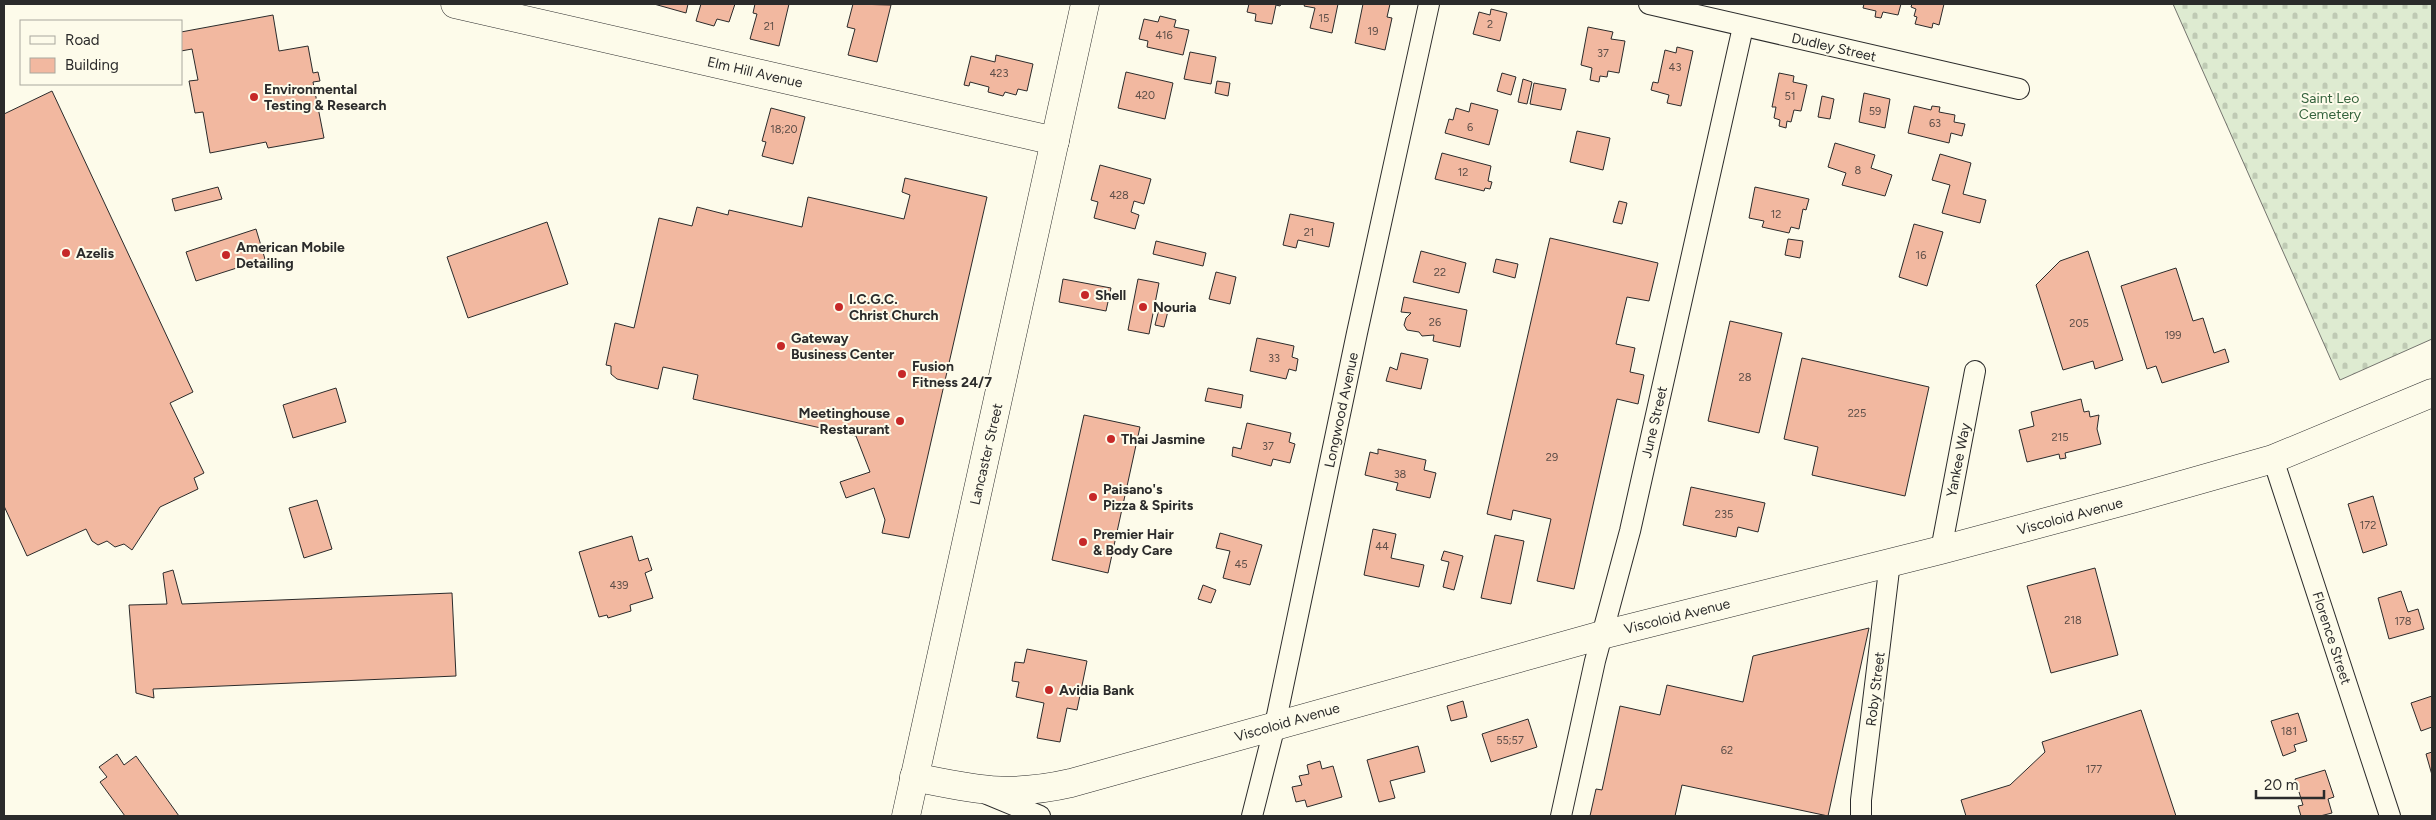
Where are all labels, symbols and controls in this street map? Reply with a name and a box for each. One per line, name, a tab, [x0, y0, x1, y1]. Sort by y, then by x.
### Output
house number: 15	[1319, 12, 1329, 25]
house number: 2	[1487, 18, 1493, 31]
legend	[20, 20, 182, 85]
house number: 21	[764, 20, 774, 33]
house number: 19	[1368, 25, 1378, 38]
house number: 416	[1155, 29, 1173, 42]
street label: Dudley Street	[1790, 30, 1878, 65]
text: Road	[65, 31, 100, 49]
house number: 37	[1597, 47, 1609, 60]
street label: Elm Hill Avenue	[705, 53, 805, 92]
text: Building	[65, 56, 119, 74]
house number: 43	[1669, 61, 1681, 74]
house number: 423	[990, 67, 1008, 80]
place label: Environmental Testing & Research	[264, 81, 386, 114]
house number: 420	[1135, 89, 1155, 102]
house number: 51	[1785, 90, 1795, 103]
park label: Saint Leo Cemetery	[2299, 90, 2362, 123]
marker: Environmental Testing & Research	[248, 91, 260, 103]
house number: 59	[1869, 105, 1881, 118]
house number: 63	[1929, 117, 1941, 130]
house number: 6	[1467, 121, 1473, 134]
house number: 18;20	[770, 123, 798, 136]
house number: 8	[1855, 164, 1862, 177]
house number: 12	[1458, 166, 1468, 179]
house number: 428	[1109, 189, 1129, 202]
house number: 12	[1771, 208, 1781, 221]
house number: 21	[1304, 226, 1314, 239]
place label: American Mobile Detailing	[236, 239, 345, 272]
place label: Azelis	[76, 245, 115, 262]
marker: Azelis	[60, 247, 72, 259]
marker: American Mobile Detailing	[220, 249, 232, 261]
house number: 16	[1916, 249, 1926, 262]
house number: 22	[1434, 266, 1446, 279]
place label: Shell	[1095, 287, 1126, 304]
marker: Shell	[1079, 289, 1091, 301]
place label: I.C.G.C. Christ Church	[849, 291, 939, 324]
place label: Nouria	[1153, 299, 1196, 316]
marker: I.C.G.C. Christ Church	[833, 301, 845, 313]
marker: Nouria	[1137, 301, 1149, 313]
house number: 26	[1429, 316, 1441, 329]
house number: 205	[2069, 317, 2089, 330]
house number: 199	[2165, 329, 2182, 342]
place label: Gateway Business Center	[791, 330, 895, 363]
marker: Gateway Business Center	[775, 340, 787, 352]
street label: Longwood Avenue	[1321, 351, 1362, 469]
house number: 33	[1268, 352, 1280, 365]
place label: Fusion Fitness 24/7	[912, 358, 992, 391]
marker: Fusion Fitness 24/7	[896, 368, 908, 380]
house number: 28	[1739, 371, 1752, 384]
street label: June Street	[1638, 385, 1671, 460]
street label: Lancaster Street	[967, 402, 1006, 507]
place label: Meetinghouse Restaurant	[798, 405, 890, 438]
house number: 225	[1848, 407, 1866, 420]
marker: Meetinghouse Restaurant	[894, 415, 906, 427]
street label: Yankee Way	[1943, 421, 1974, 499]
place label: Thai Jasmine	[1121, 431, 1205, 448]
house number: 215	[2051, 431, 2069, 444]
marker: Thai Jasmine	[1105, 433, 1117, 445]
house number: 37	[1262, 440, 1274, 453]
house number: 29	[1546, 451, 1558, 464]
house number: 38	[1394, 468, 1407, 481]
place label: Paisano's Pizza & Spirits	[1103, 481, 1194, 514]
marker: Paisano's Pizza & Spirits	[1087, 491, 1099, 503]
street label: Viscoloid Avenue	[2015, 494, 2125, 539]
house number: 235	[1715, 508, 1733, 521]
house number: 172	[2360, 519, 2376, 532]
place label: Premier Hair & Body Care	[1093, 526, 1174, 559]
marker: Premier Hair & Body Care	[1077, 536, 1089, 548]
house number: 44	[1375, 540, 1389, 553]
house number: 45	[1234, 558, 1248, 571]
house number: 439	[609, 579, 629, 592]
street label: Florence Street	[2308, 589, 2355, 687]
street label: Viscoloid Avenue	[1622, 595, 1732, 638]
house number: 218	[2064, 614, 2082, 627]
house number: 178	[2394, 615, 2412, 628]
street label: Roby Street	[1862, 651, 1888, 727]
place label: Avidia Bank	[1059, 682, 1135, 699]
marker: Avidia Bank	[1043, 684, 1055, 696]
street label: Viscoloid Avenue	[1233, 699, 1342, 746]
house number: 181	[2281, 725, 2297, 738]
house number: 55;57	[1496, 734, 1524, 747]
house number: 62	[1721, 744, 1733, 757]
house number: 177	[2086, 763, 2102, 776]
scale bar	[2256, 768, 2324, 800]
text: 20 m	[2264, 776, 2298, 794]

